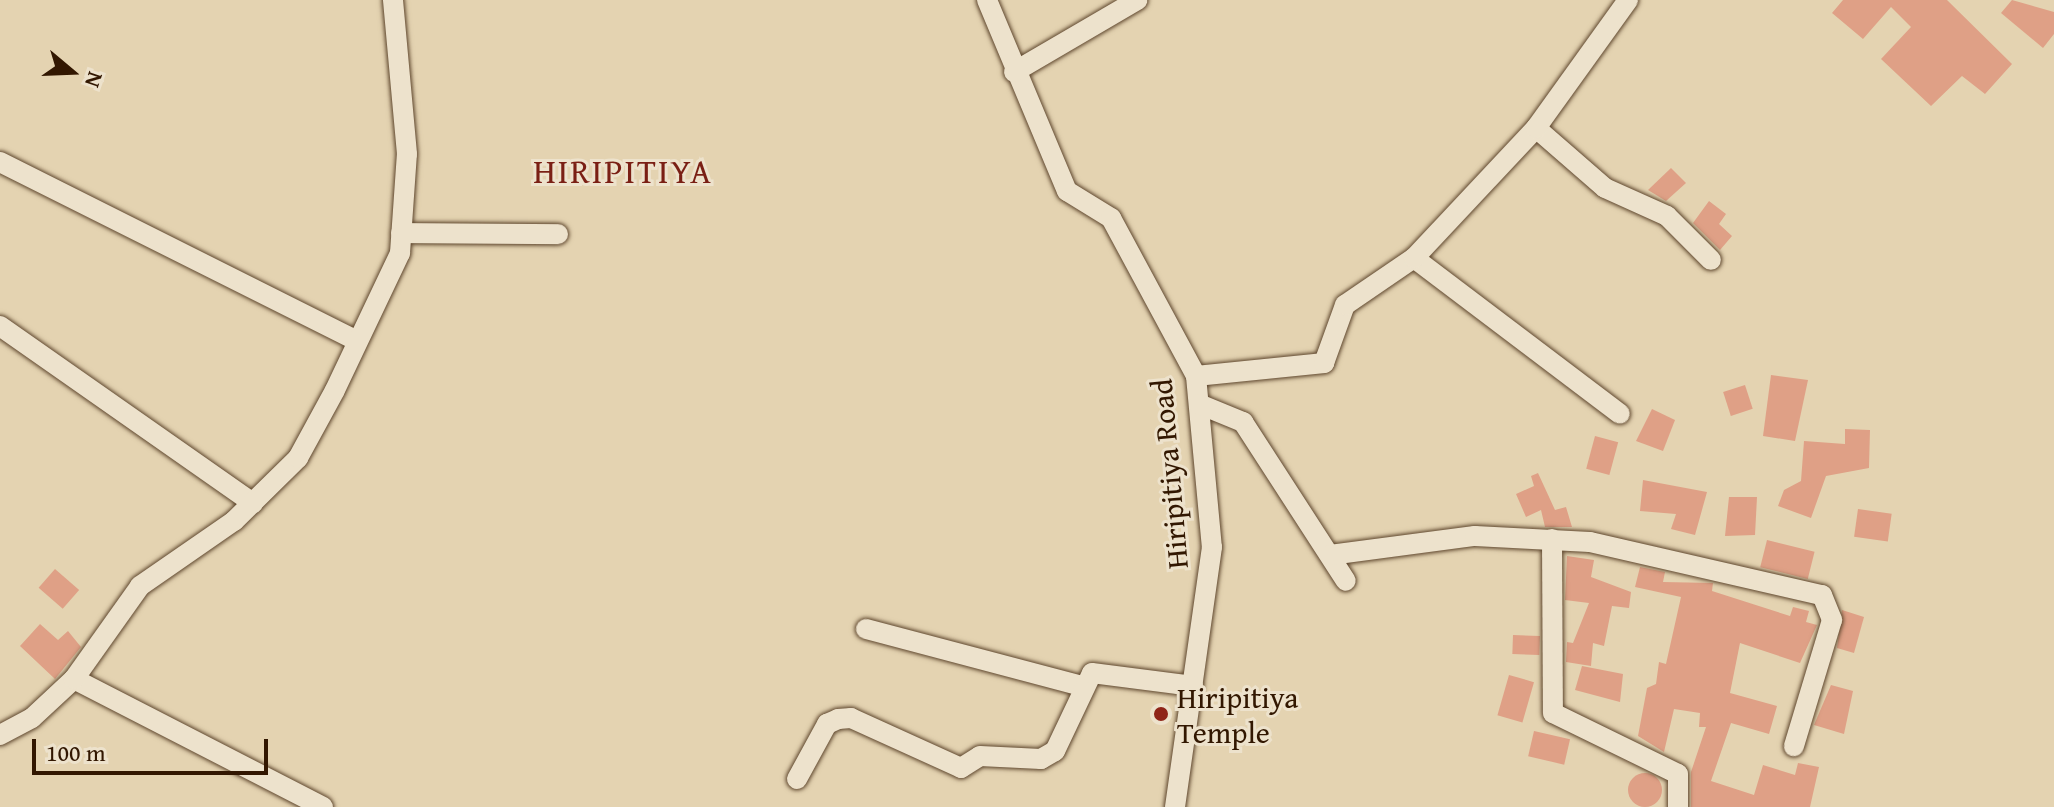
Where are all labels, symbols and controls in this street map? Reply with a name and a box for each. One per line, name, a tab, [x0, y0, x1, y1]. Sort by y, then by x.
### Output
north arrow	[32, 32, 112, 112]
text: N	[77, 68, 112, 92]
district label: HIRIPITIYA	[533, 151, 713, 191]
street label: Hiripitiya Road	[1143, 377, 1195, 571]
place label: Hiripitiya Temple	[1177, 679, 1298, 750]
marker: Hiripitiya Temple	[1152, 705, 1170, 723]
scale bar	[36, 723, 272, 773]
text: 100 m	[46, 735, 106, 770]

